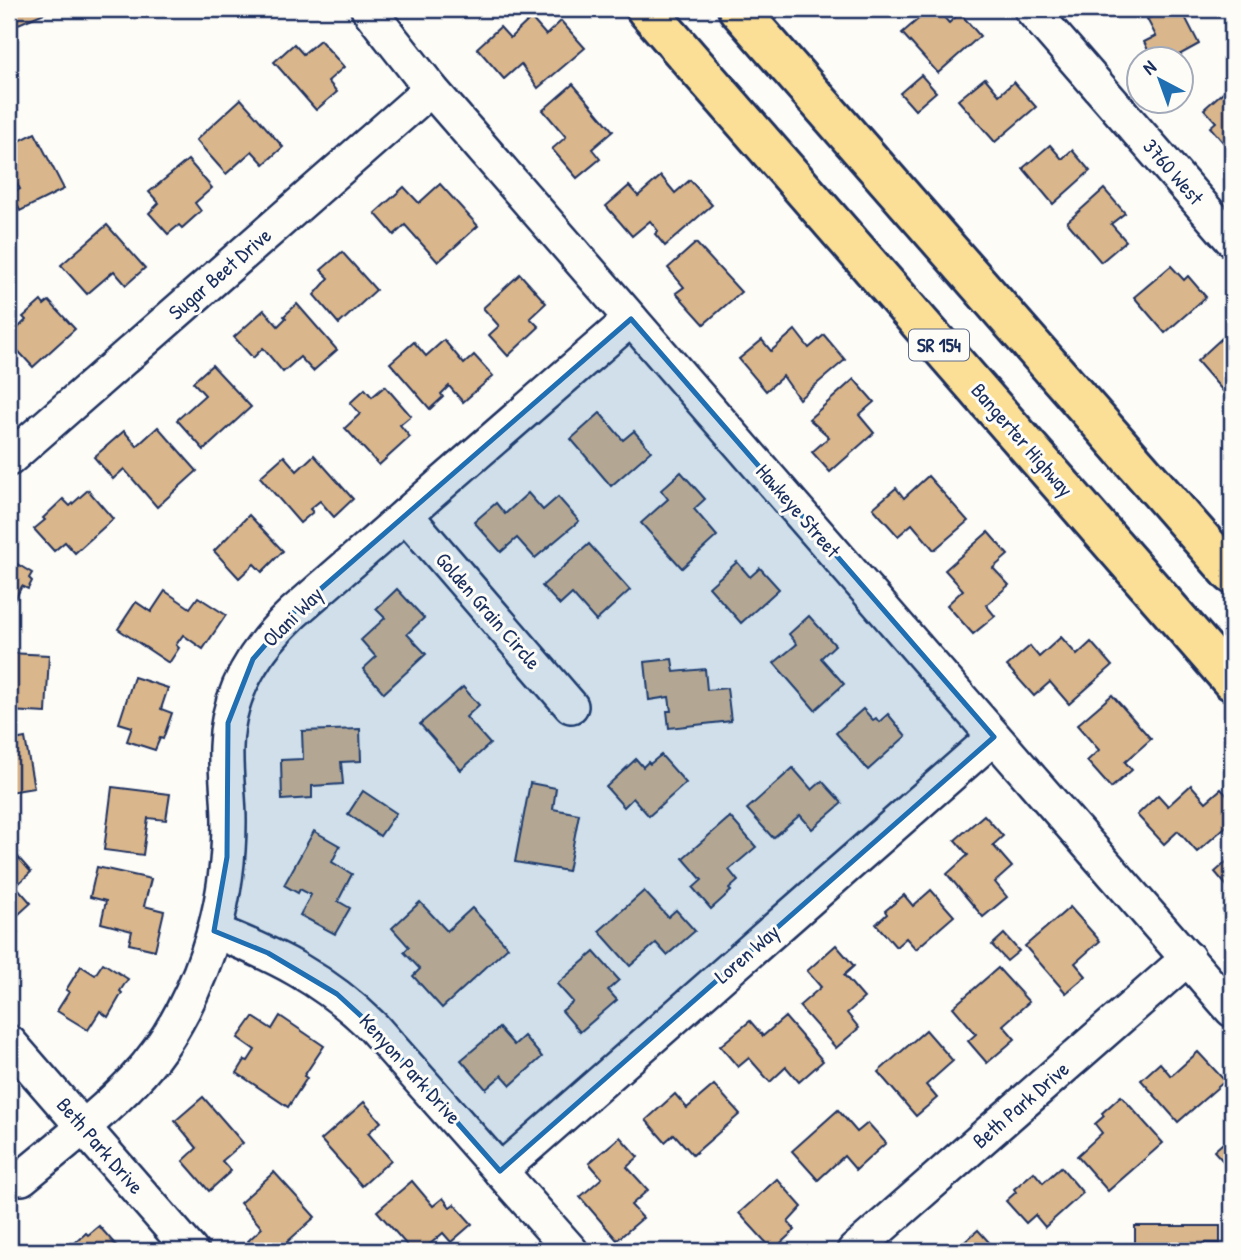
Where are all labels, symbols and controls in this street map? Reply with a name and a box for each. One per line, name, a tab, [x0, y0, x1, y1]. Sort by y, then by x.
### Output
north arrow	[1126, 46, 1196, 116]
text: N	[1137, 54, 1161, 80]
street label: 3760 West	[1137, 132, 1211, 212]
street label: Sugar Beet Drive	[162, 221, 277, 326]
road number: SR 154	[909, 330, 969, 360]
street label: Bangerter Highway	[965, 376, 1080, 503]
street label: Hawkeye Street	[749, 457, 848, 564]
street label: Golden Grain Circle	[429, 546, 547, 676]
street label: Olani Way	[256, 580, 329, 653]
street label: Loren Way	[708, 917, 785, 990]
street label: Kenyon Park Drive	[353, 1007, 468, 1130]
street label: Beth Park Drive	[966, 1055, 1075, 1155]
street label: Beth Park Drive	[50, 1091, 150, 1200]

